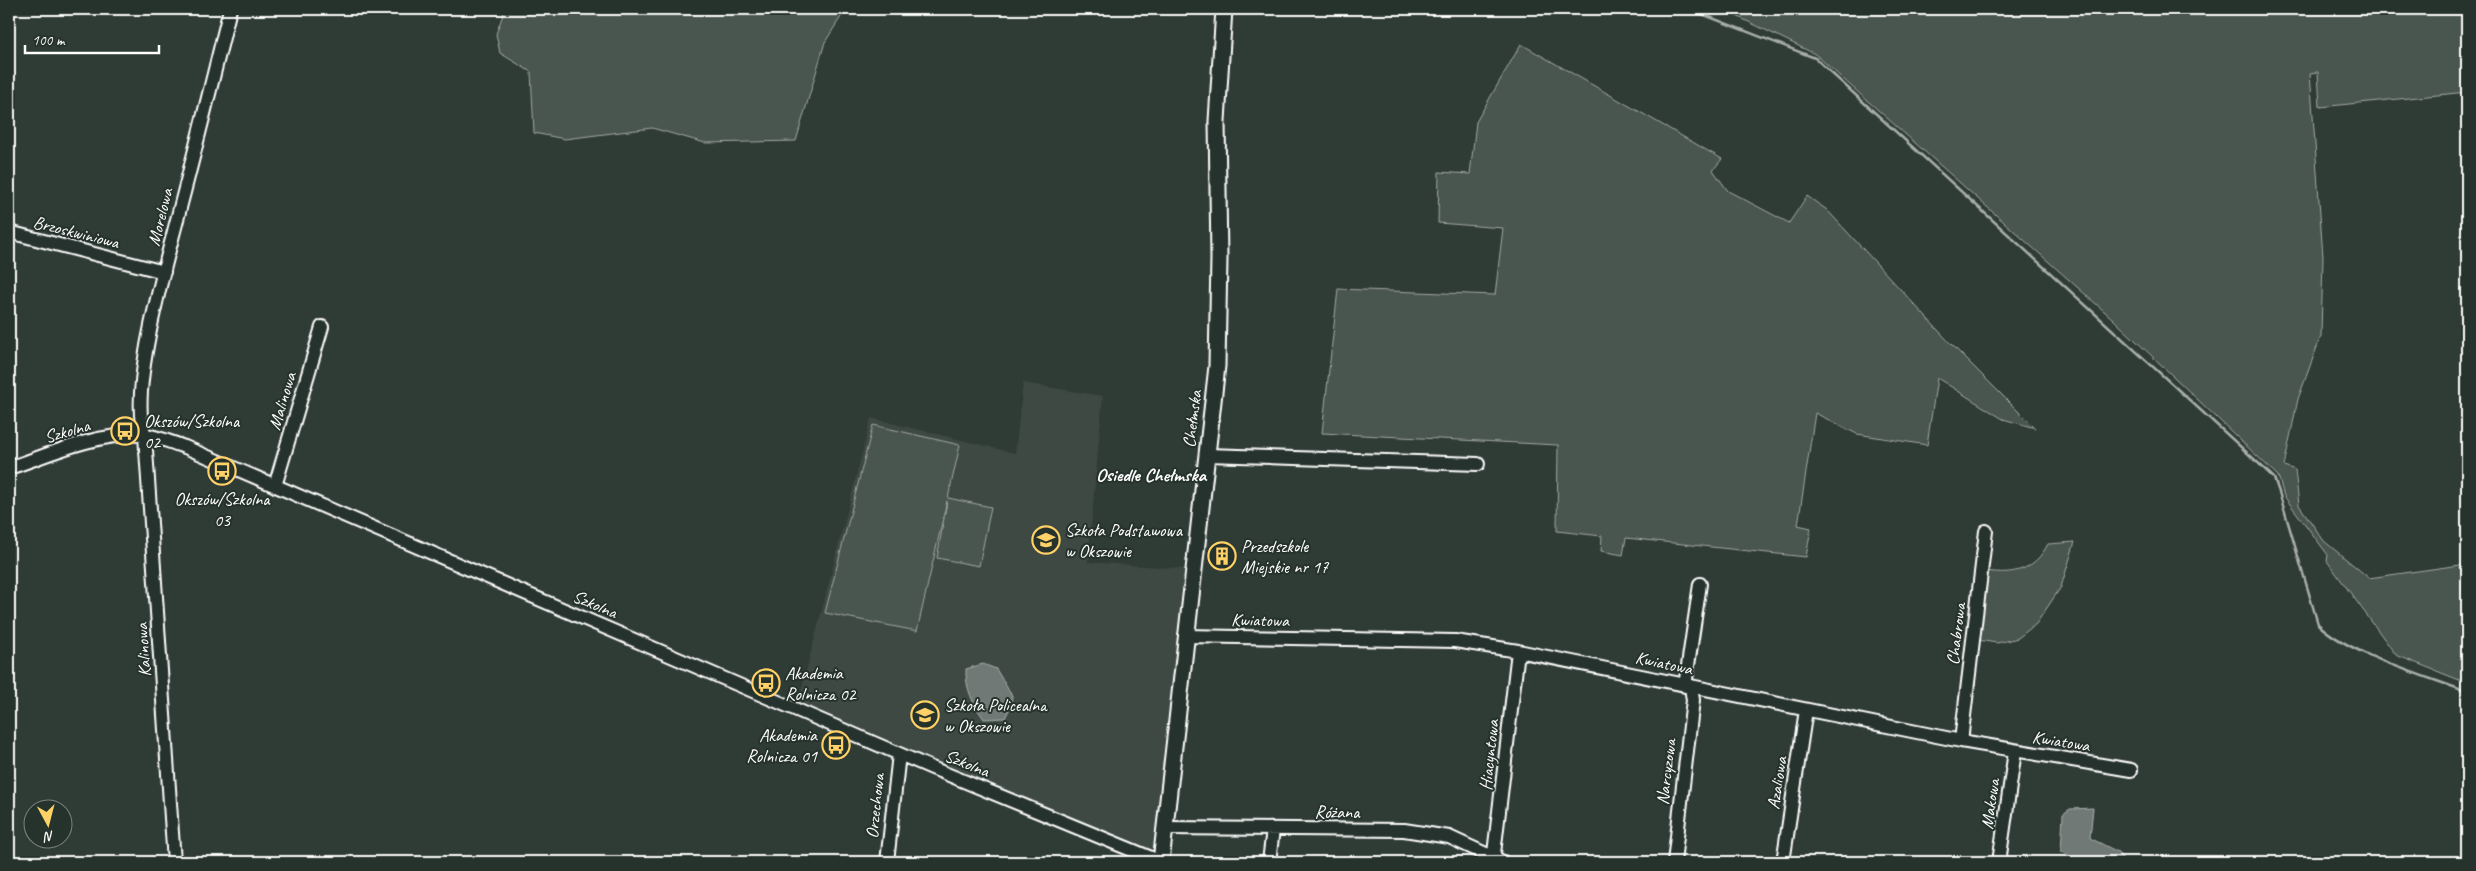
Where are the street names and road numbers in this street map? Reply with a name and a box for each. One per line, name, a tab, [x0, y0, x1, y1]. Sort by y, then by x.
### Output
street label: Morelowa	[142, 185, 178, 248]
street label: Brzoskwiniowa	[31, 211, 123, 254]
street label: Malinowa	[263, 369, 301, 432]
street label: Chełmska	[1178, 388, 1207, 449]
street label: Szkolna	[42, 414, 94, 448]
street label: Szkolna	[570, 585, 622, 624]
street label: Chabrowa	[1941, 600, 1971, 666]
street label: Kwiatowa	[1231, 608, 1290, 632]
street label: Kalinowa	[130, 621, 156, 678]
street label: Kwiatowa	[1633, 646, 1696, 680]
street label: Hiacyntowa	[1474, 717, 1504, 791]
street label: Kwiatowa	[2031, 726, 2092, 757]
street label: Narcyzowa	[1651, 736, 1681, 806]
street label: Szkolna	[942, 744, 994, 782]
street label: Azaliowa	[1762, 754, 1792, 811]
street label: Orzechowa	[861, 771, 890, 839]
street label: Makowa	[1976, 776, 2005, 831]
street label: Różana	[1315, 801, 1361, 823]

